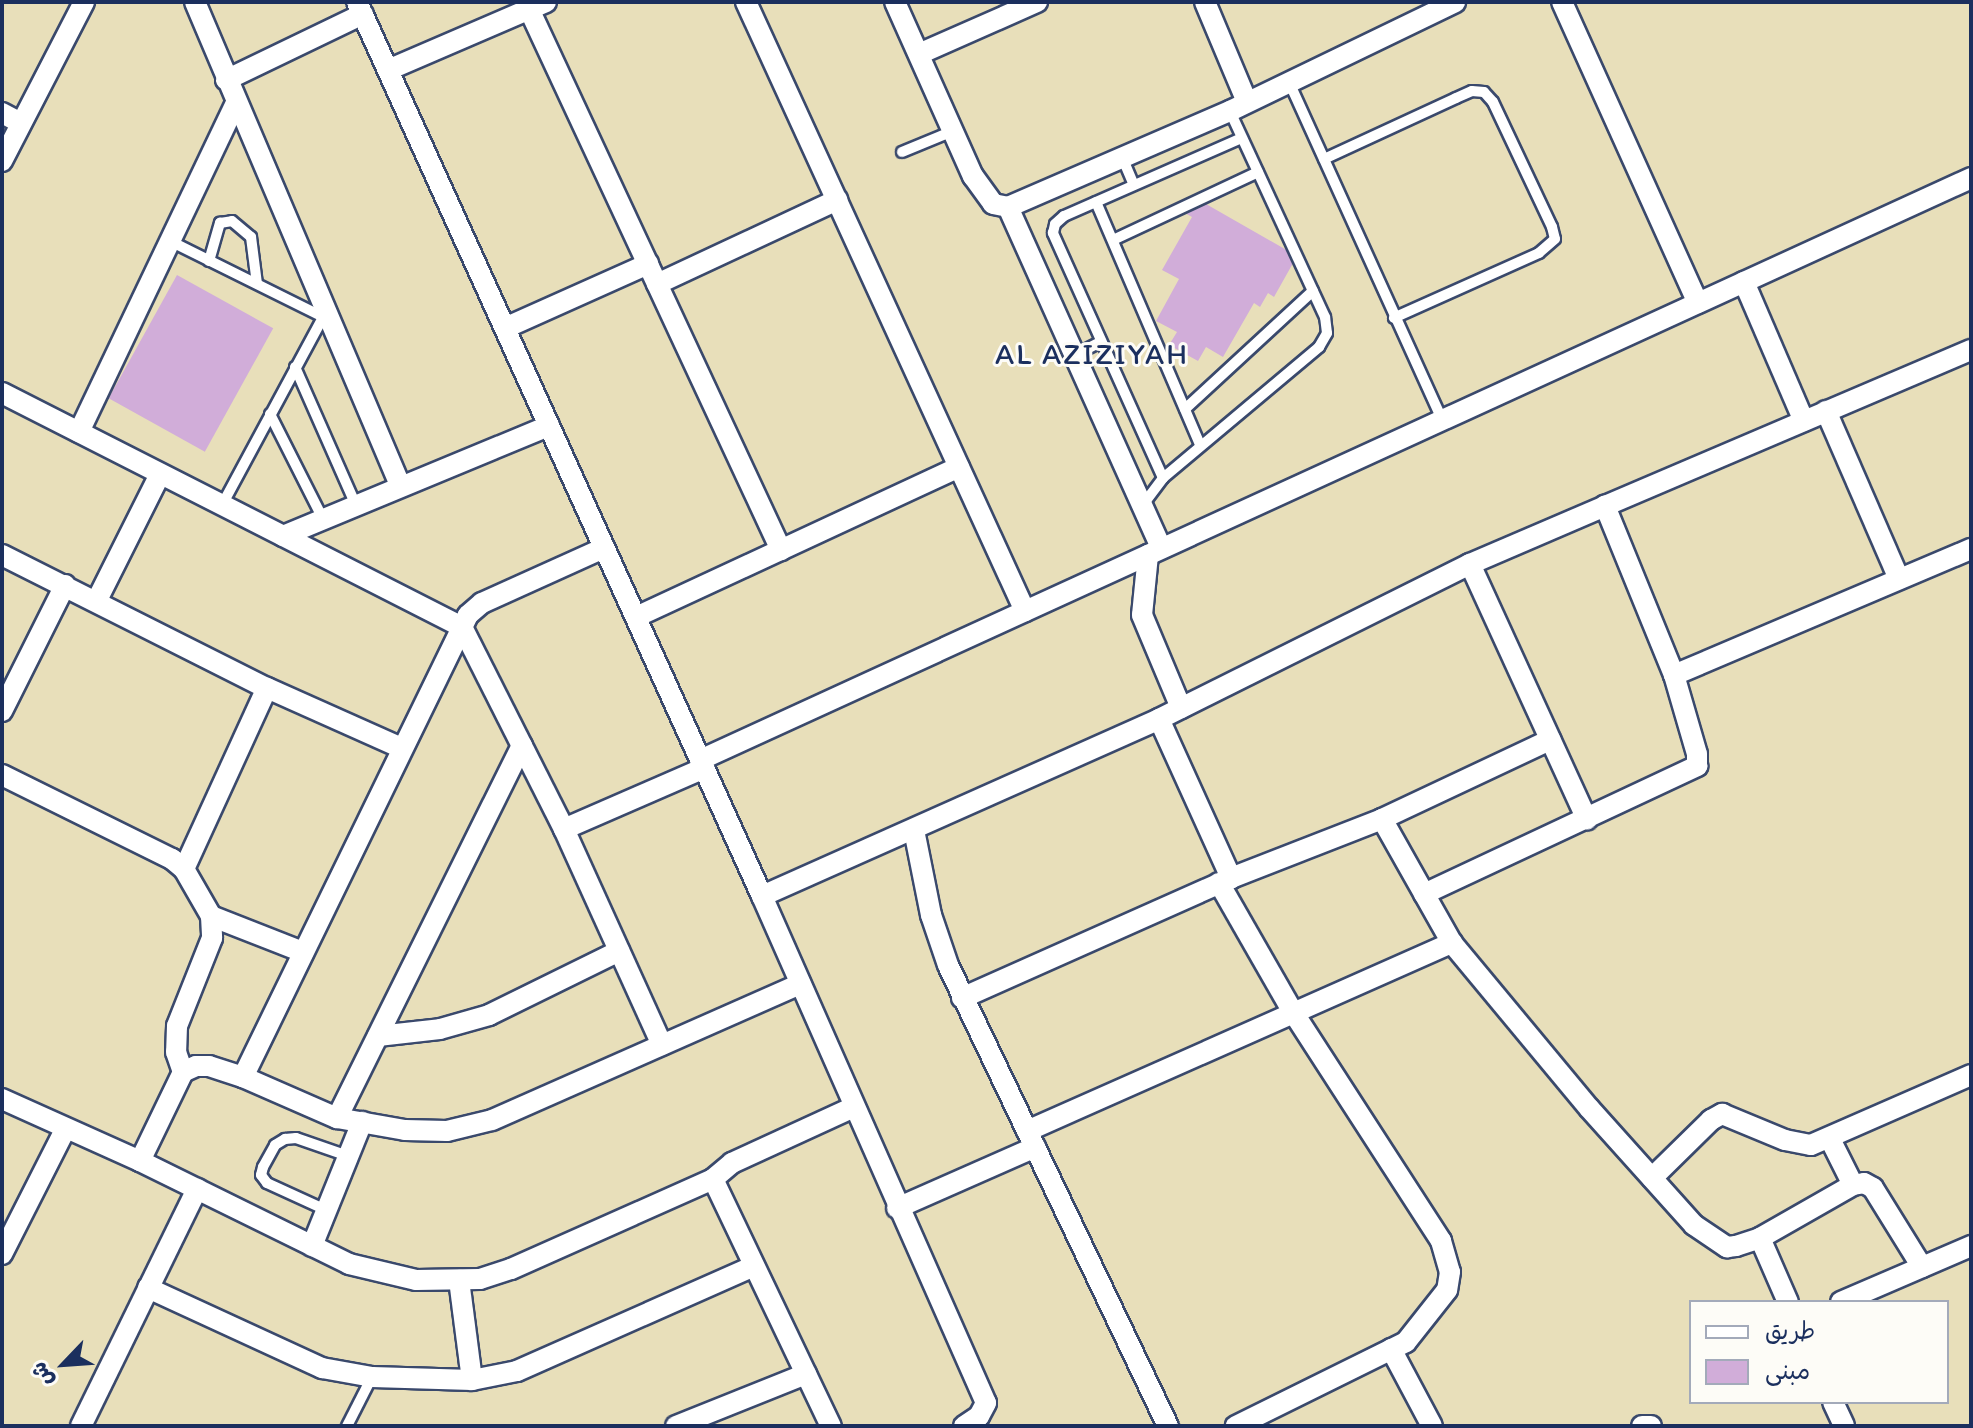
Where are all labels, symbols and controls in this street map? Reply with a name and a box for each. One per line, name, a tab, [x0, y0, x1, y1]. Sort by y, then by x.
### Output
district label: AL AZIZIYAH	[996, 336, 1188, 372]
legend	[1689, 1300, 1949, 1404]
text: طريق	[1765, 1316, 1815, 1345]
north arrow	[24, 1324, 104, 1404]
text: مبنى	[1765, 1356, 1810, 1385]
text: ش	[24, 1358, 59, 1391]

